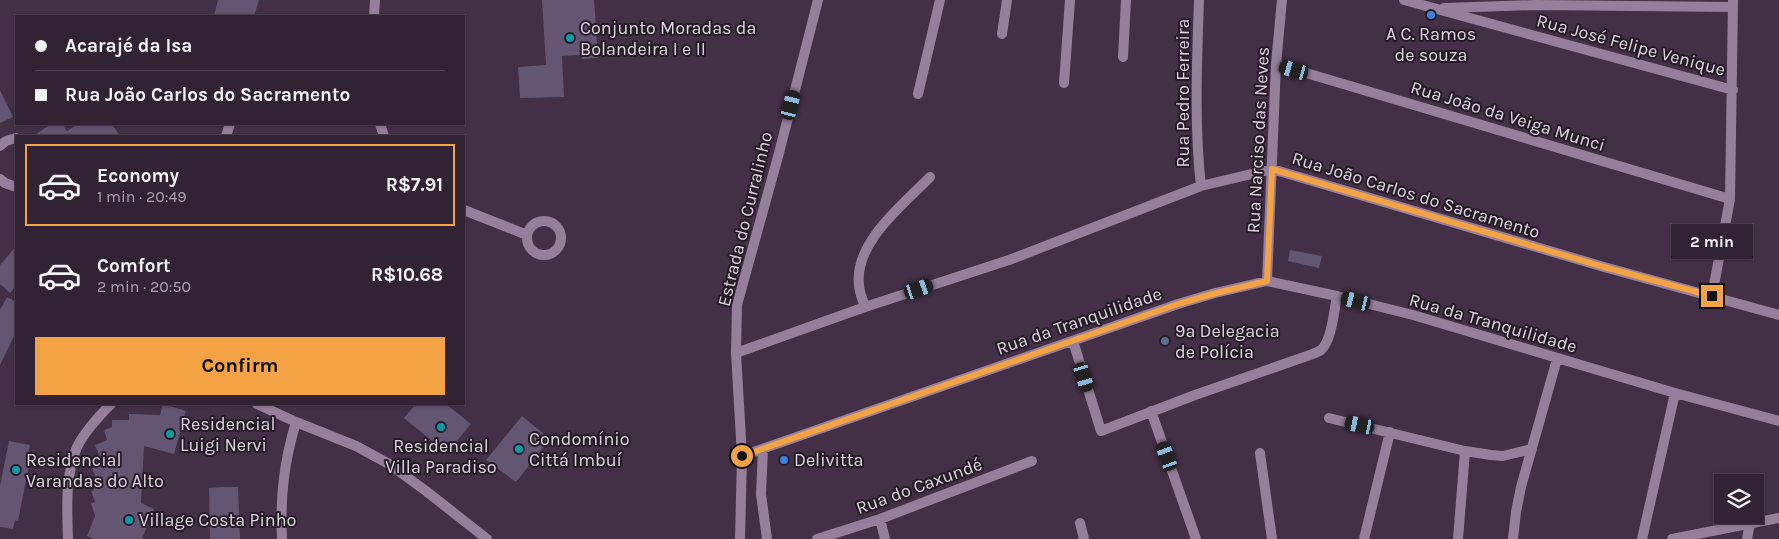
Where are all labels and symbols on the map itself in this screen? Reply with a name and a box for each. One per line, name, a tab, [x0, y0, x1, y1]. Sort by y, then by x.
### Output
marker: A C. Ramos de souza	[1425, 9, 1437, 21]
street label: Rua José Felipe Venique	[1534, 9, 1728, 81]
place label: Conjunto Moradas da Bolandeira I e II	[580, 17, 756, 60]
street label: Rua Pedro Ferreira	[1172, 19, 1194, 167]
place label: A C. Ramos de souza	[1386, 23, 1476, 66]
marker: Conjunto Moradas da Bolandeira I e II	[564, 32, 576, 44]
street label: Rua Narciso das Neves	[1242, 46, 1274, 234]
car	[1277, 59, 1310, 81]
street label: Rua João da Veiga Munci	[1408, 76, 1608, 156]
car	[780, 89, 801, 121]
street label: Estrada do Curralinho	[713, 129, 777, 309]
street label: Rua João Carlos do Sacramento	[1289, 147, 1543, 243]
callout: 2 min	[1671, 224, 1753, 258]
car	[902, 277, 935, 301]
street label: Rua da Tranquilidade	[993, 282, 1165, 360]
route end	[1701, 285, 1723, 307]
street label: Rua da Tranquilidade	[1407, 288, 1579, 358]
car	[1339, 290, 1372, 312]
place label: 9ª Delegacia de Polícia	[1175, 320, 1280, 363]
marker: 9ª Delegacia de Polícia	[1159, 335, 1171, 347]
car	[1072, 360, 1095, 394]
place label: Residencial Luigi Nervi	[180, 413, 275, 456]
car	[1343, 415, 1376, 435]
marker: Residencial Villa Paradiso	[435, 421, 447, 433]
marker: Residencial Luigi Nervi	[164, 428, 176, 440]
place label: Condomínio Cittá Imbuí	[529, 428, 630, 471]
place label: Residencial Villa Paradiso	[385, 435, 497, 478]
car	[1154, 439, 1179, 473]
marker: Condomínio Cittá Imbuí	[513, 443, 525, 455]
route start	[731, 445, 753, 467]
place label: Residencial Varandas do Alto	[26, 449, 164, 492]
place label: Delivitta	[794, 449, 863, 471]
street label: Rua do Caxundé	[853, 453, 985, 519]
marker: Delivitta	[778, 454, 790, 466]
marker: Residencial Varandas do Alto	[10, 464, 22, 476]
place label: Village Costa Pinho	[139, 509, 296, 531]
marker: Village Costa Pinho	[123, 514, 135, 526]

